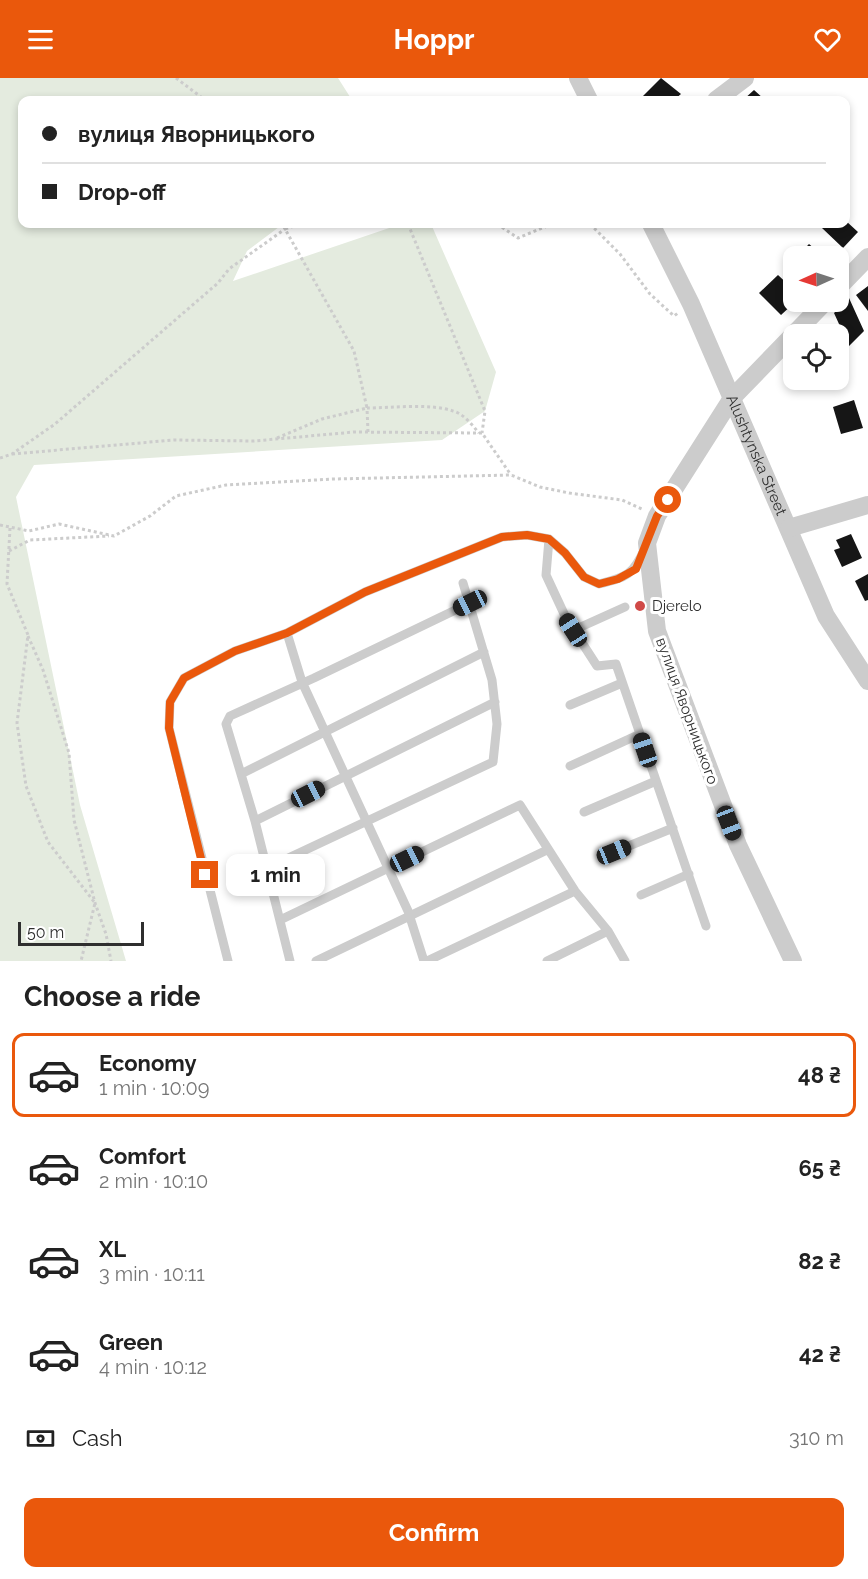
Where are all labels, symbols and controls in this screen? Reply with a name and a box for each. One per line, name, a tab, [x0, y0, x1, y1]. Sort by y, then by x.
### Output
icon: menu	[24, 23, 57, 56]
icon: heart	[811, 23, 844, 56]
text: Hoppr	[394, 24, 474, 55]
text: вулиця Яворницького	[78, 121, 315, 147]
text: Drop-off	[78, 179, 166, 205]
north arrow	[783, 246, 849, 312]
map controls	[783, 246, 849, 390]
button: locate	[783, 324, 849, 390]
street label: Alushtynska Street	[722, 392, 790, 518]
route start	[654, 486, 681, 513]
car	[450, 587, 490, 619]
place label: Djerelo	[652, 597, 702, 615]
marker: Djerelo	[633, 599, 647, 613]
car	[556, 610, 590, 650]
street label: вулиця Яворницького	[652, 635, 722, 787]
car	[631, 730, 659, 770]
car	[288, 778, 328, 810]
car	[714, 803, 744, 843]
car	[594, 837, 634, 867]
car	[387, 843, 427, 875]
callout: 1 min	[226, 854, 325, 896]
route end	[191, 861, 218, 888]
text: 1 min	[250, 863, 301, 887]
scale bar	[18, 919, 144, 947]
text: 50 m	[27, 923, 64, 942]
text: Choose a ride	[24, 981, 200, 1012]
icon: car	[27, 1048, 81, 1102]
text: Economy	[99, 1050, 197, 1076]
text: 48 ₴	[798, 1062, 841, 1088]
text: 1 min · 10:09	[99, 1076, 210, 1100]
icon: car	[27, 1141, 81, 1195]
text: Comfort	[99, 1143, 186, 1169]
text: 65 ₴	[798, 1155, 841, 1181]
text: 2 min · 10:10	[99, 1169, 208, 1193]
icon: car	[27, 1234, 81, 1288]
text: XL	[99, 1236, 126, 1262]
text: 82 ₴	[798, 1248, 841, 1274]
text: 3 min · 10:11	[99, 1262, 205, 1286]
icon: car	[27, 1327, 81, 1381]
text: Green	[99, 1329, 163, 1355]
text: 42 ₴	[799, 1341, 841, 1367]
text: 4 min · 10:12	[99, 1355, 207, 1379]
icon: cash	[24, 1422, 57, 1455]
text: Cash	[72, 1425, 123, 1451]
text: 310 m	[789, 1426, 844, 1450]
button: Confirm	[24, 1498, 844, 1567]

